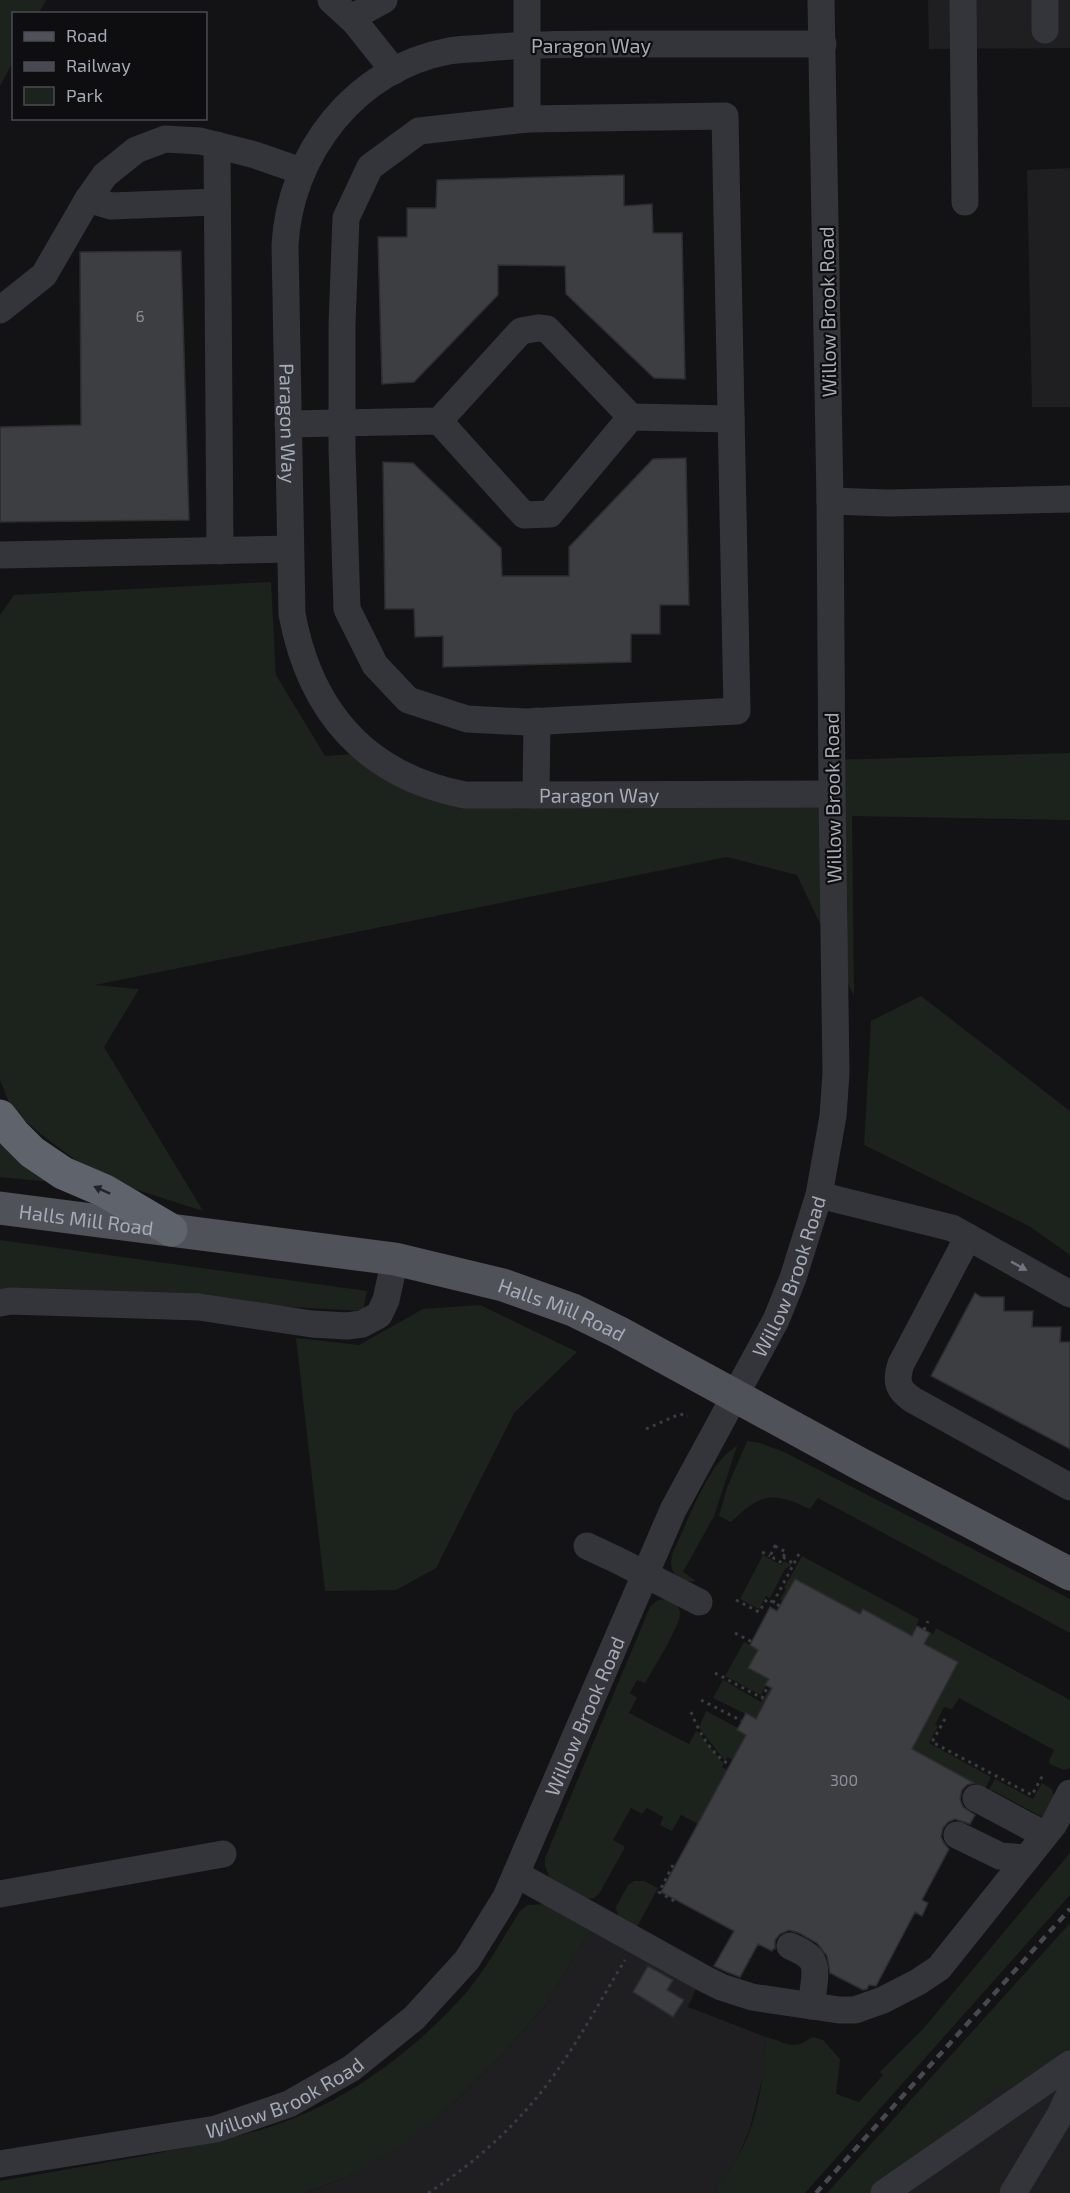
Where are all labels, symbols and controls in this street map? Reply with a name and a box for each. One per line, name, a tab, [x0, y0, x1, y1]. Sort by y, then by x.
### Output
legend	[12, 12, 207, 120]
text: Road	[66, 24, 107, 46]
street label: Paragon Way	[531, 33, 652, 57]
text: Railway	[66, 54, 131, 76]
text: Park	[66, 84, 103, 106]
street label: Willow Brook Road	[814, 226, 840, 398]
house number: 6	[135, 306, 145, 325]
street label: Paragon Way	[275, 363, 302, 484]
street label: Willow Brook Road	[819, 712, 845, 884]
street label: Paragon Way	[539, 782, 660, 807]
one-way arrow	[94, 1186, 111, 1195]
street label: Willow Brook Road	[746, 1193, 830, 1361]
street label: Halls Mill Road	[18, 1199, 155, 1240]
one-way arrow	[1010, 1260, 1027, 1270]
street label: Halls Mill Road	[495, 1272, 630, 1346]
street label: Willow Brook Road	[539, 1633, 629, 1799]
house number: 300	[830, 1770, 858, 1789]
street label: Willow Brook Road	[204, 2052, 368, 2143]

